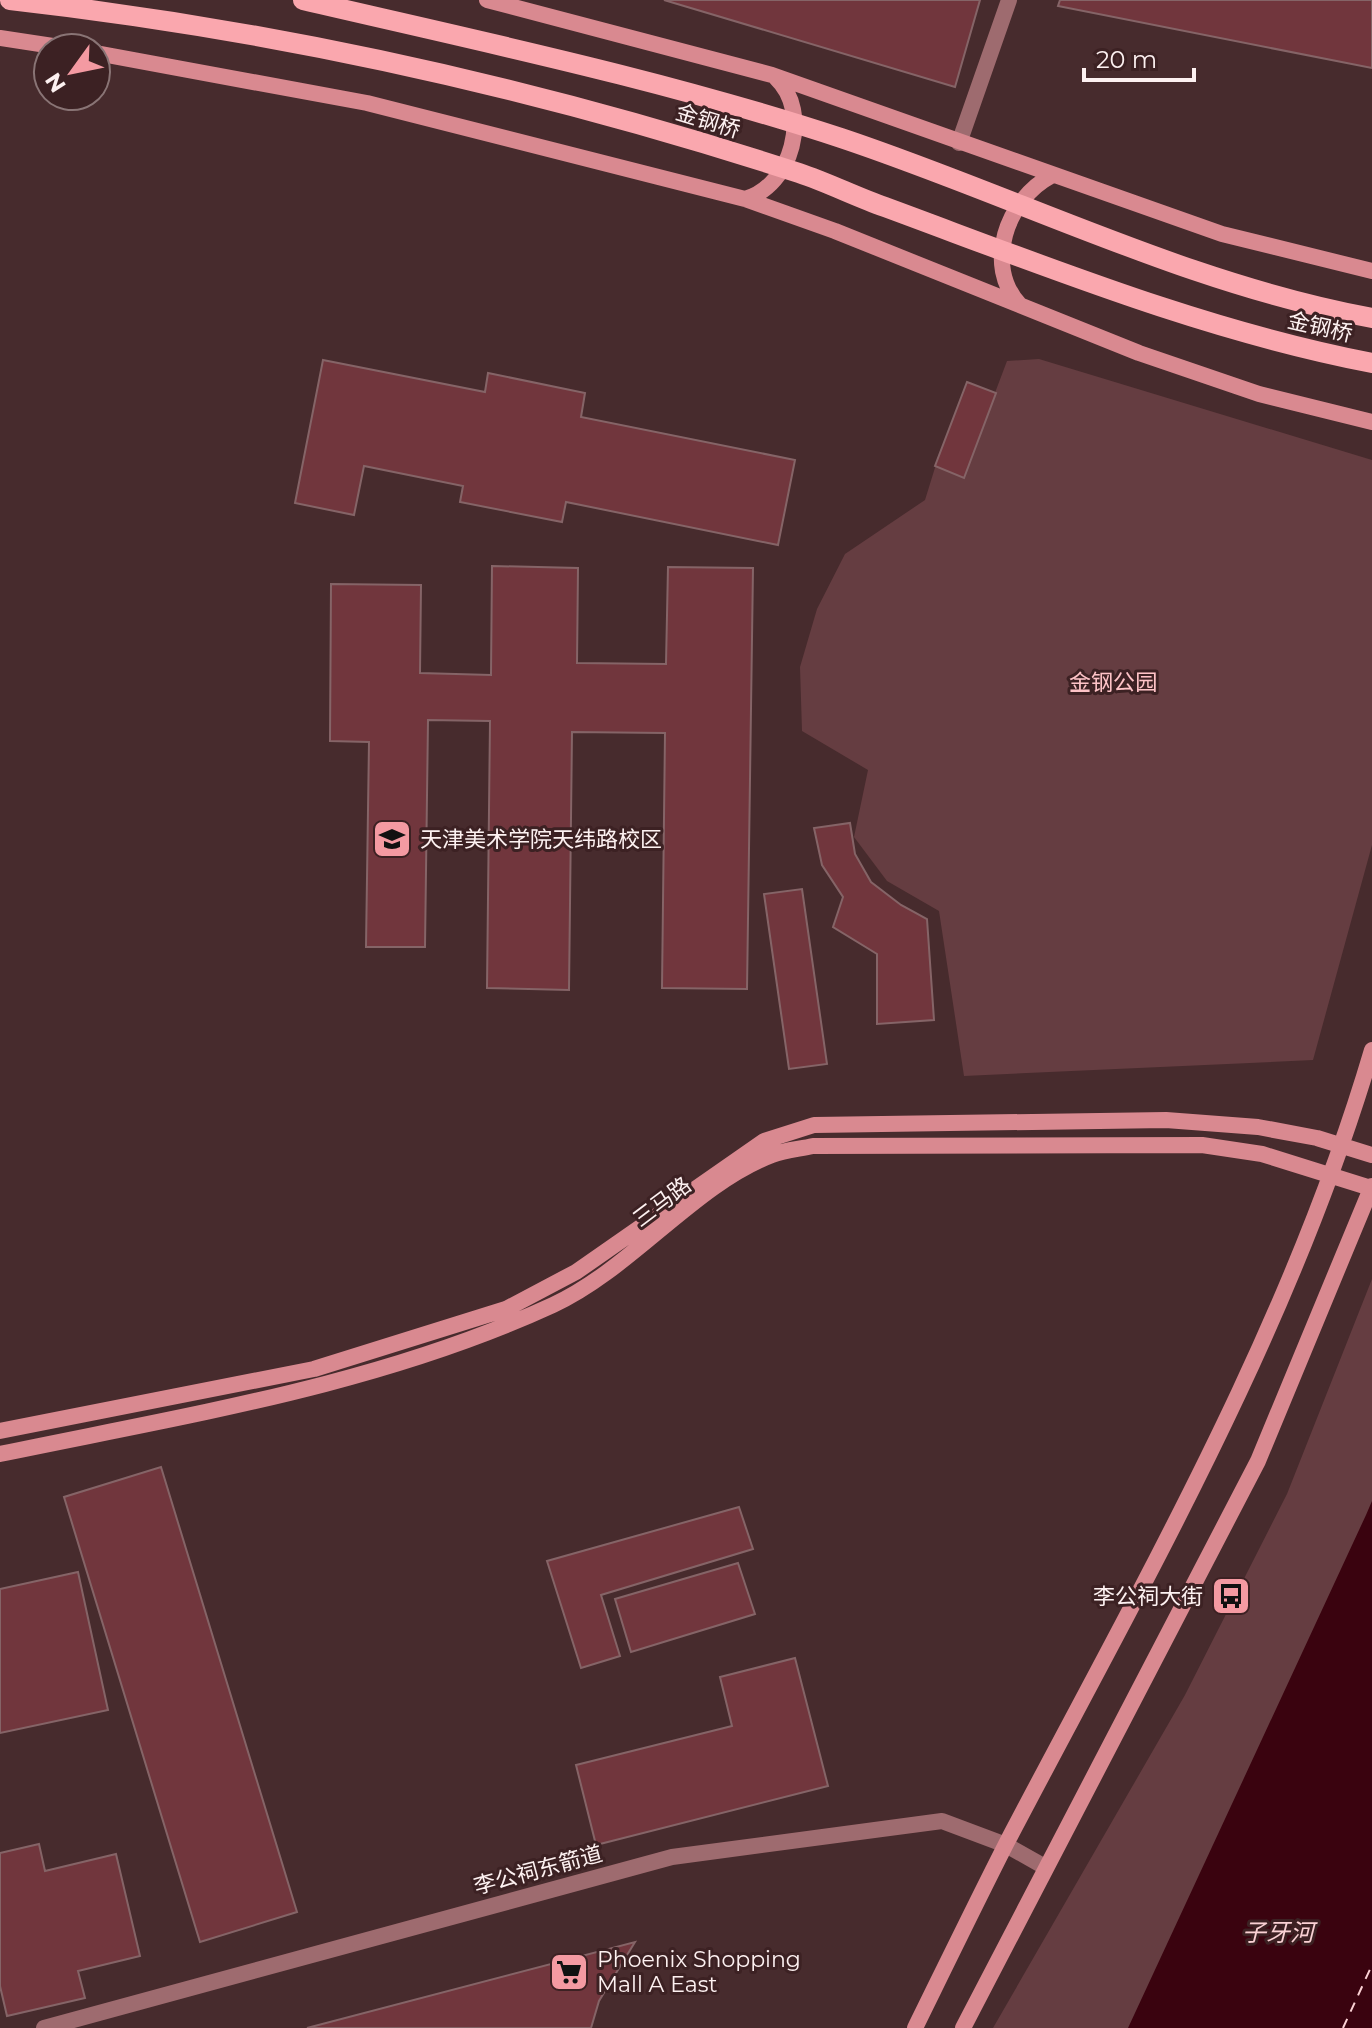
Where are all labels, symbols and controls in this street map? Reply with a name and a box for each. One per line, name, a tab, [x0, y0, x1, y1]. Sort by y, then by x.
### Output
north arrow	[32, 32, 112, 112]
scale bar	[1084, 32, 1194, 82]
text: 20 m	[1096, 45, 1157, 74]
text: N	[39, 68, 72, 97]
street label: 金钢桥	[672, 98, 744, 144]
street label: 金钢桥	[1285, 306, 1355, 348]
park label: 金钢公园	[1069, 669, 1157, 696]
school or university icon: 天津美术学院天纬路校区	[371, 818, 413, 860]
place label: 天津美术学院天纬路校区	[420, 826, 662, 853]
street label: 三马路	[628, 1171, 696, 1233]
bus stop icon: 李公祠大街	[1210, 1575, 1252, 1617]
place label: 李公祠大街	[1093, 1583, 1203, 1610]
street label: 李公祠东箭道	[471, 1840, 605, 1900]
water label: 子牙河	[1242, 1918, 1318, 1947]
place label: Phoenix Shopping Mall A East	[597, 1946, 801, 1998]
supermarket icon: Phoenix Shopping Mall A East	[548, 1951, 590, 1993]

